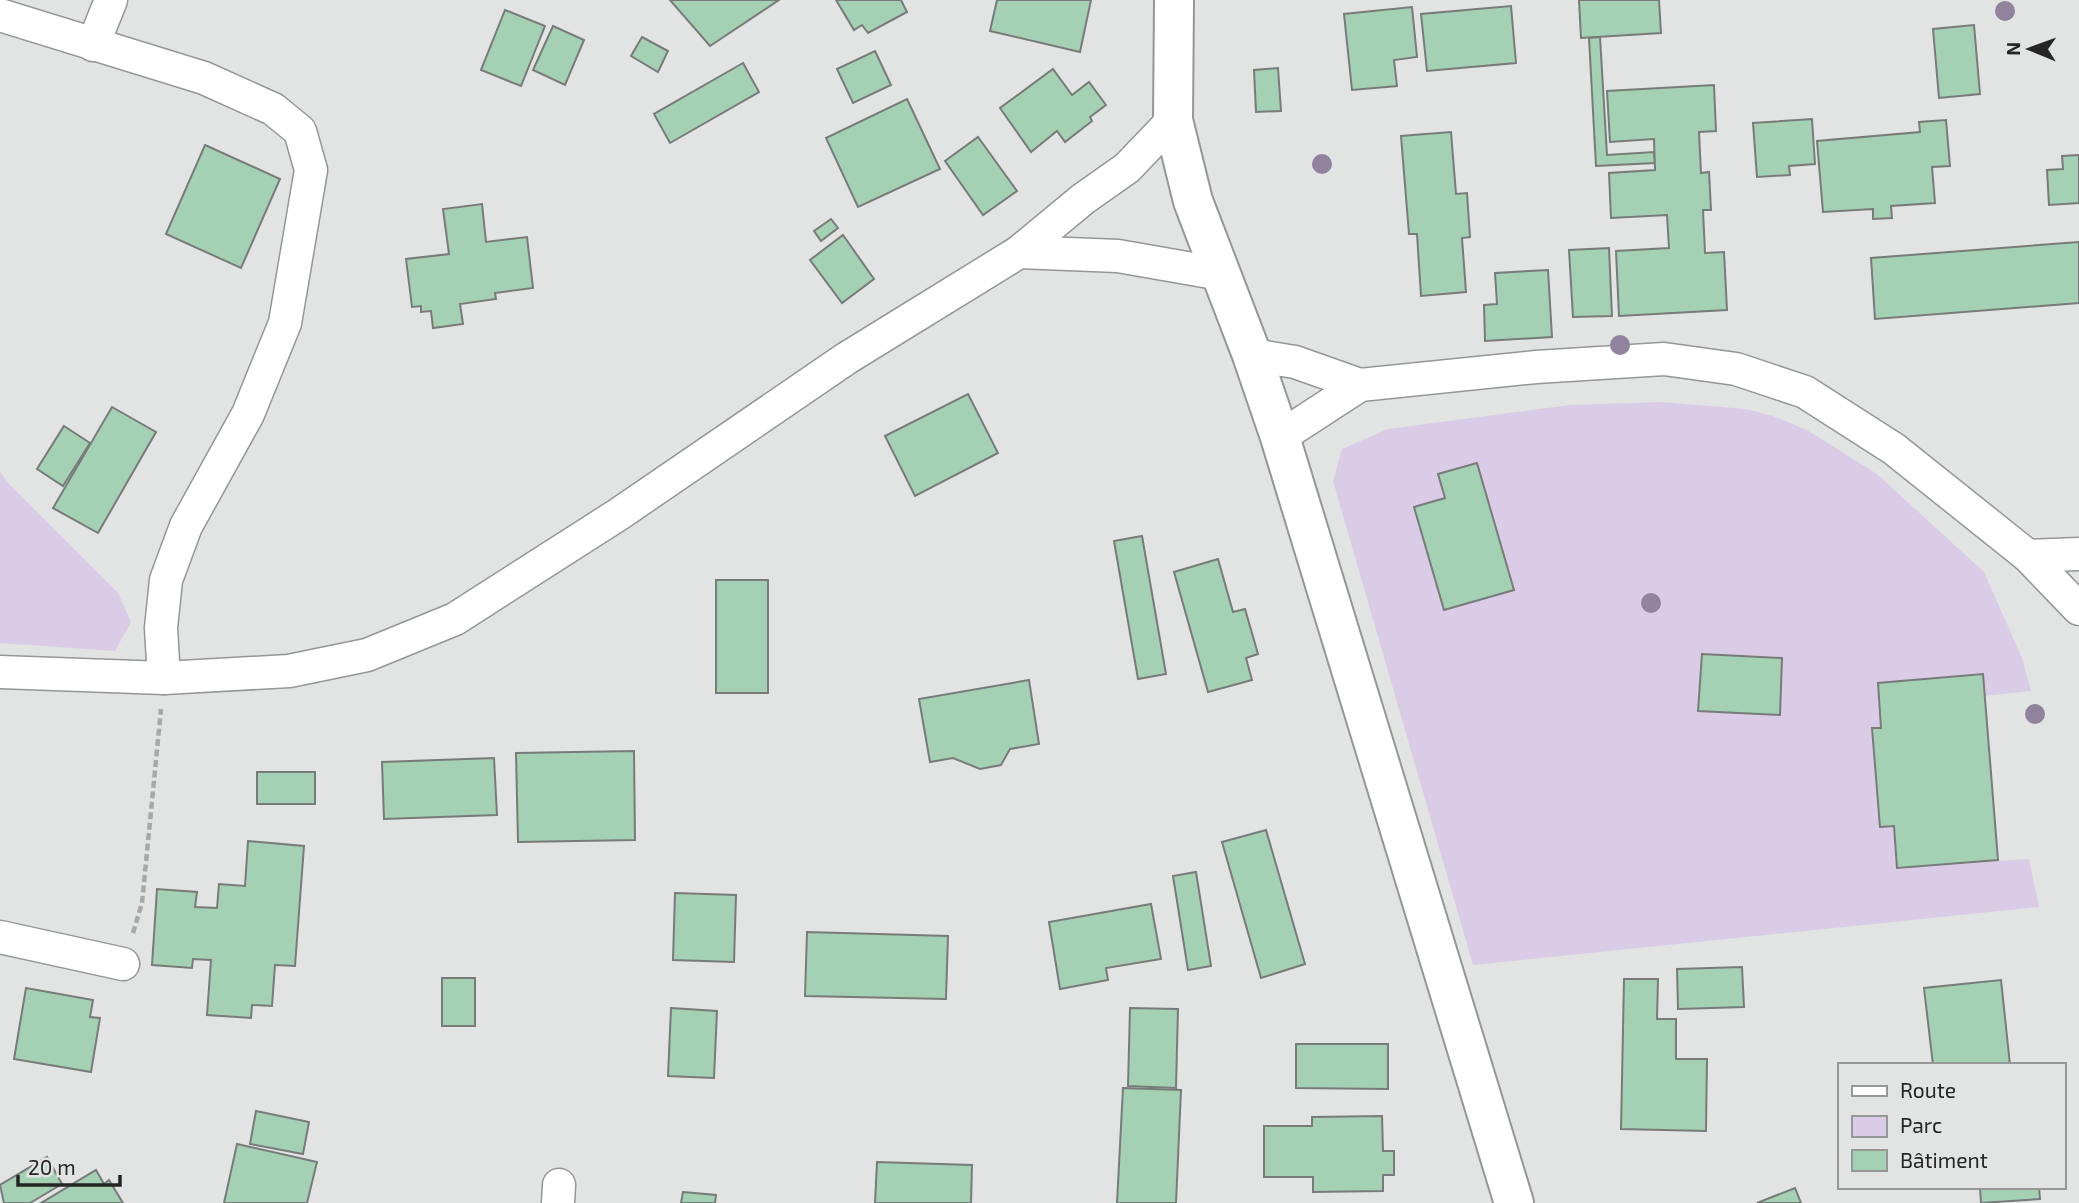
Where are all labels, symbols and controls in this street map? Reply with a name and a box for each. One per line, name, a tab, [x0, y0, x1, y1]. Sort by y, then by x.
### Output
north arrow	[1995, 14, 2065, 84]
text: N	[2001, 42, 2024, 56]
legend	[1838, 1063, 2065, 1189]
text: Route	[1900, 1077, 1956, 1102]
text: Parc	[1900, 1112, 1942, 1137]
scale bar	[18, 1144, 119, 1188]
text: Bâtiment	[1900, 1147, 1988, 1172]
text: 20 m	[28, 1154, 76, 1179]

